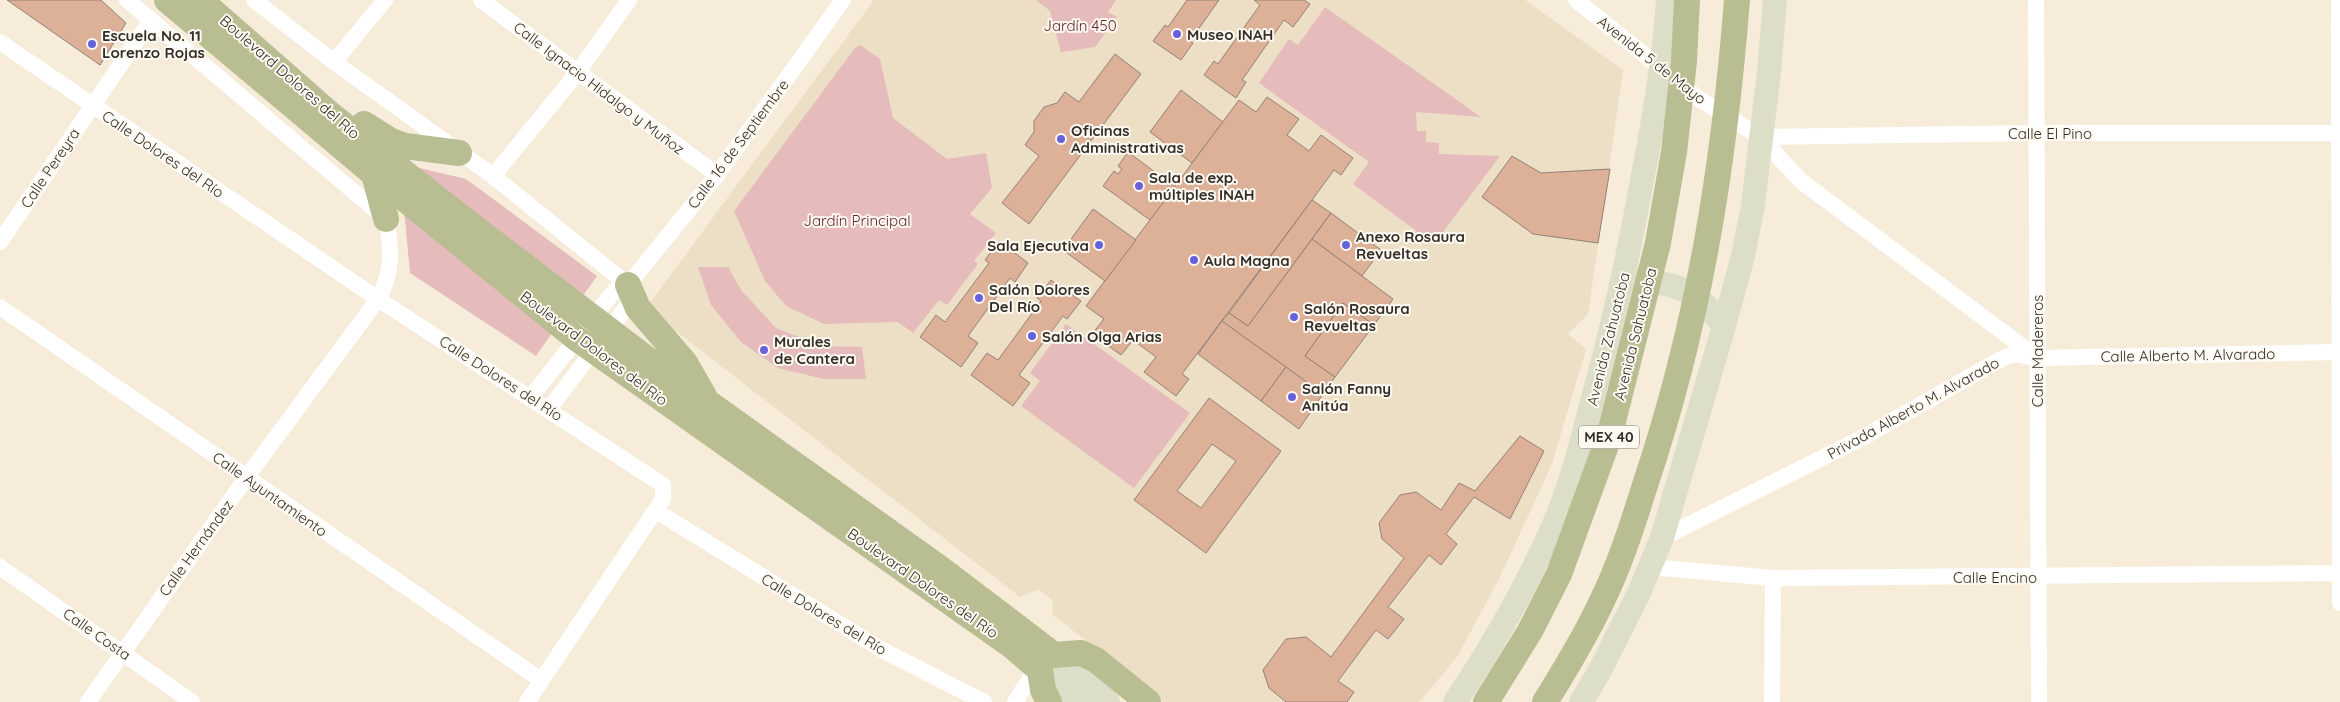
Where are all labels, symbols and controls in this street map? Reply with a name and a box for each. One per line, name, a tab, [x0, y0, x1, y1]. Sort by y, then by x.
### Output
street label: Boulevard Dolores del Río	[216, 11, 364, 143]
street label: Avenida 5 de Mayo	[1594, 12, 1710, 108]
park label: Jardín 450	[1043, 16, 1117, 35]
street label: Calle Ignacio Hidalgo y Muñoz	[510, 17, 688, 159]
place label: Museo INAH	[1187, 25, 1273, 44]
place label: Escuela No. 11 Lorenzo Rojas	[102, 26, 205, 62]
marker: Museo INAH	[1171, 28, 1183, 40]
marker: Escuela No. 11 Lorenzo Rojas	[86, 38, 98, 50]
street label: Calle 16 de Septiembre	[683, 76, 793, 212]
street label: Calle Dolores del Río	[98, 106, 228, 202]
place label: Oficinas Administrativas	[1071, 121, 1184, 157]
street label: Calle Pereyra	[16, 124, 84, 212]
street label: Calle El Pino	[2008, 124, 2092, 143]
marker: Oficinas Administrativas	[1055, 133, 1067, 145]
place label: Sala de exp. múltiples INAH	[1149, 168, 1254, 204]
marker: Sala de exp. múltiples INAH	[1133, 180, 1145, 192]
park label: Jardín Principal	[803, 211, 911, 230]
place label: Anexo Rosaura Revueltas	[1356, 227, 1465, 263]
place label: Sala Ejecutiva	[987, 236, 1089, 255]
marker: Sala Ejecutiva	[1093, 239, 1105, 251]
marker: Anexo Rosaura Revueltas	[1340, 239, 1352, 251]
place label: Aula Magna	[1204, 251, 1290, 270]
marker: Aula Magna	[1188, 254, 1200, 266]
street label: Avenida Sahuatoba	[1609, 266, 1661, 402]
street label: Avenida Zahuatoba	[1582, 270, 1634, 408]
place label: Salón Dolores Del Río	[989, 280, 1090, 316]
street label: Boulevard Dolores del Río	[517, 286, 671, 410]
marker: Salón Dolores Del Río	[973, 292, 985, 304]
street label: Calle Madereros	[2028, 295, 2047, 407]
place label: Salón Rosaura Revueltas	[1304, 299, 1410, 335]
marker: Salón Rosaura Revueltas	[1288, 311, 1300, 323]
place label: Salón Olga Arias	[1042, 327, 1162, 346]
marker: Salón Olga Arias	[1026, 330, 1038, 342]
street label: Calle Dolores del Río	[436, 331, 566, 425]
place label: Murales de Cantera	[774, 332, 855, 368]
marker: Murales de Cantera	[758, 344, 770, 356]
street label: Calle Alberto M. Alvarado	[2100, 344, 2276, 366]
street label: Privada Alberto M. Alvarado	[1824, 353, 2002, 463]
place label: Salón Fanny Anitúa	[1302, 379, 1391, 415]
marker: Salón Fanny Anitúa	[1286, 391, 1298, 403]
road number: MEX 40	[1579, 426, 1639, 448]
street label: Calle Ayuntamiento	[209, 447, 331, 541]
street label: Calle Hernández	[155, 496, 237, 600]
street label: Boulevard Dolores del Río	[844, 524, 1002, 642]
street label: Calle Encino	[1953, 568, 2037, 587]
street label: Calle Dolores del Río	[758, 569, 890, 659]
street label: Calle Costa	[59, 604, 135, 664]

